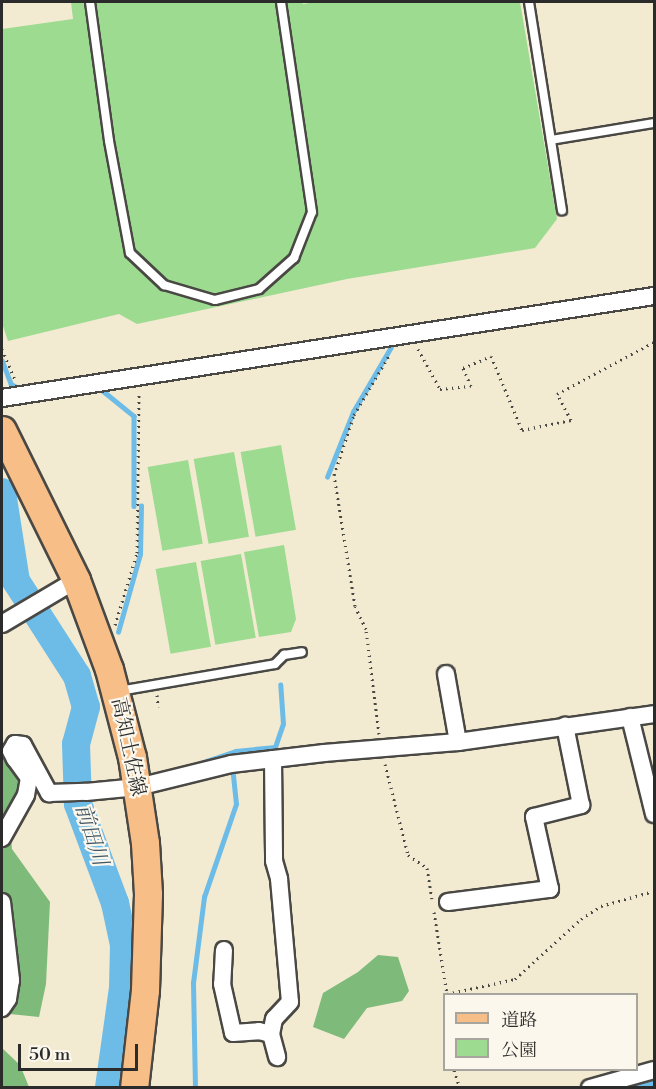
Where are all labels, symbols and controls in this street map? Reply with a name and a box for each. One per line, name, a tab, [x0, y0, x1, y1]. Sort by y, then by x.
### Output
street label: 高知土佐線	[106, 696, 150, 798]
water label: 前田川	[69, 801, 113, 869]
legend	[443, 993, 638, 1071]
text: 道路	[501, 1009, 537, 1032]
scale bar	[21, 1032, 141, 1070]
text: 公園	[501, 1039, 537, 1062]
text: 50 m	[29, 1043, 70, 1066]

